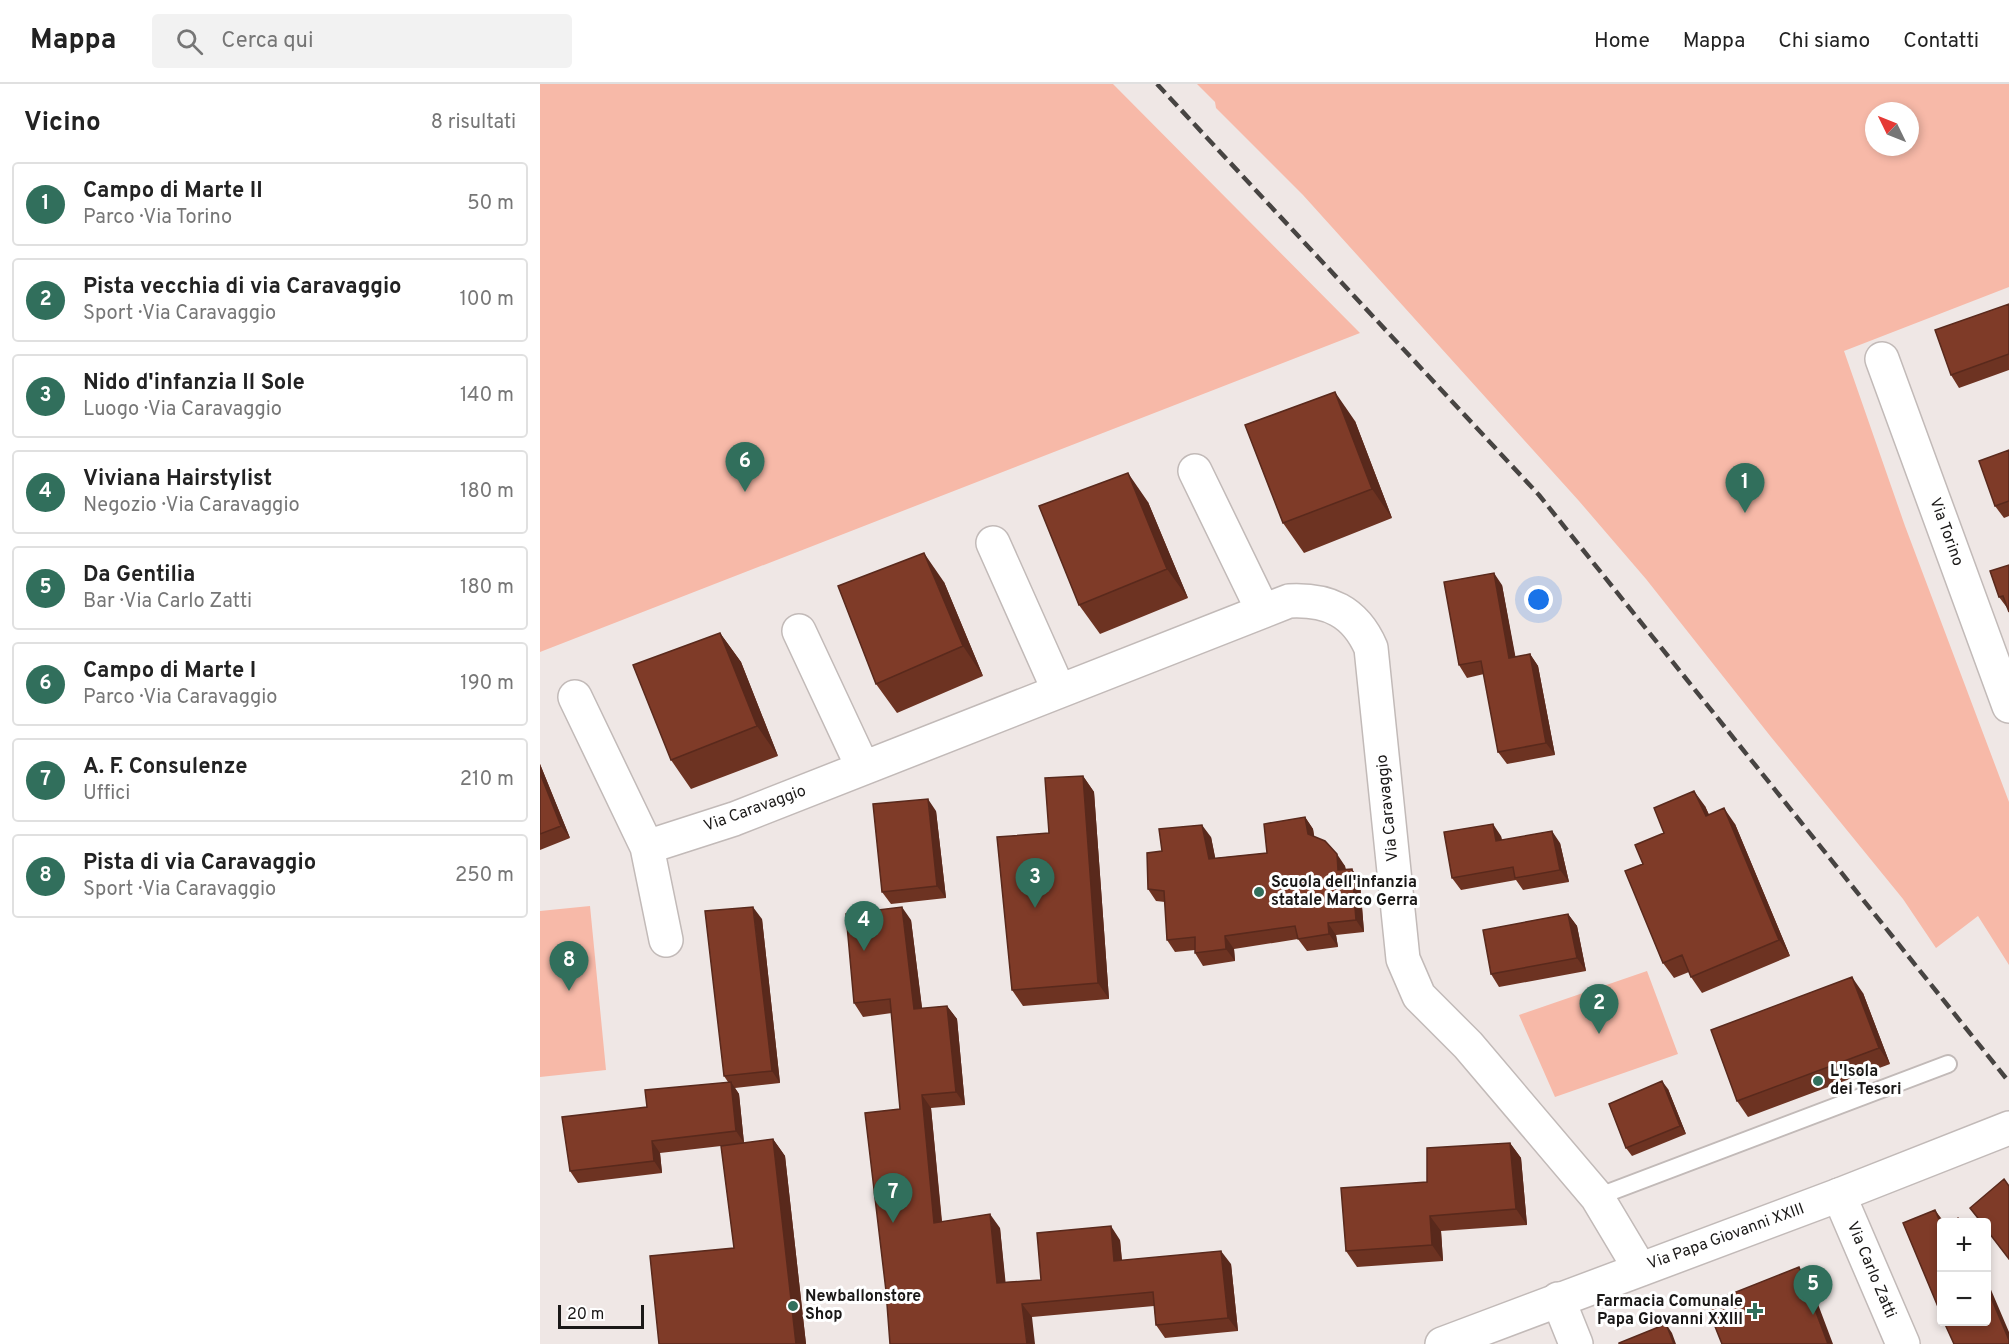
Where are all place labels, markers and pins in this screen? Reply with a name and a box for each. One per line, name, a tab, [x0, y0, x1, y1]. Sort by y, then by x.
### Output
pin: 6	[726, 442, 764, 492]
pin: 1	[1726, 464, 1764, 513]
pin: 3	[1016, 858, 1054, 908]
place label: Scuola dell'infanzia statale Marco Gerra	[1271, 873, 1418, 911]
marker: Scuola dell'infanzia statale Marco Gerra	[1252, 885, 1266, 899]
pin: 4	[844, 902, 884, 951]
pin: 8	[549, 942, 588, 991]
pin: 2	[1580, 984, 1618, 1034]
place label: L'Isola dei Tesori	[1830, 1062, 1901, 1100]
marker: L'Isola dei Tesori	[1811, 1074, 1825, 1088]
pin: 7	[874, 1174, 912, 1223]
pin: 5	[1794, 1266, 1832, 1315]
place label: Newballonstore Shop	[805, 1287, 921, 1325]
place label: Farmacia Comunale Papa Giovanni XXIII	[1596, 1292, 1743, 1330]
marker: Newballonstore Shop	[786, 1299, 800, 1313]
marker: Farmacia Comunale Papa Giovanni XXIII	[1748, 1304, 1762, 1318]

